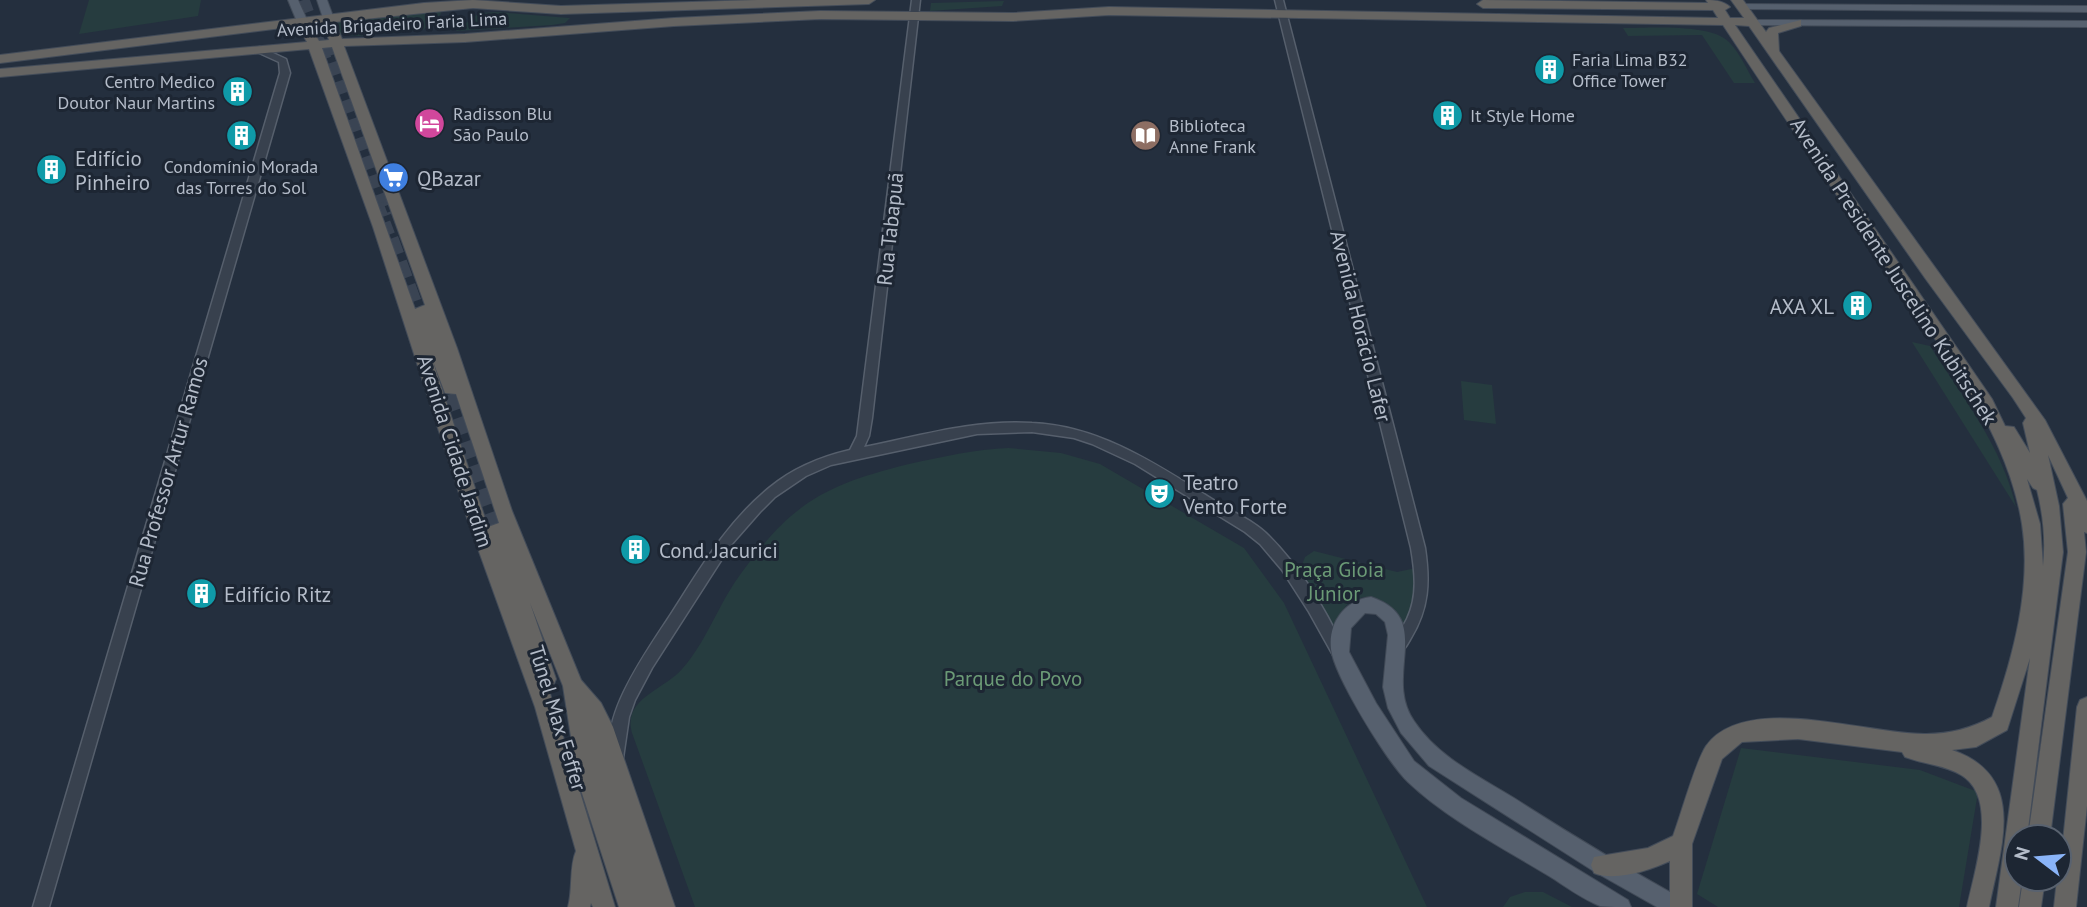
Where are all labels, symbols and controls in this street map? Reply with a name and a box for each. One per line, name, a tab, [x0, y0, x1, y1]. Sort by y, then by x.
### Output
street label: Avenida Brigadeiro Faria Lima	[276, 6, 508, 42]
place label: Faria Lima B32 Office Tower	[1572, 48, 1688, 92]
building icon: Faria Lima B32 Office Tower	[1532, 52, 1566, 86]
place label: Centro Medico Doutor Naur Martins	[58, 70, 215, 114]
building icon: Centro Medico Doutor Naur Martins	[221, 74, 255, 108]
building icon: It Style Home	[1430, 98, 1464, 132]
place label: Radisson Blu São Paulo	[453, 102, 552, 146]
place label: It Style Home	[1470, 104, 1575, 127]
hotel icon: Radisson Blu São Paulo	[413, 106, 447, 140]
street label: Avenida Presidente Juscelino Kubitschek	[1784, 112, 2004, 430]
place label: Biblioteca Anne Frank	[1169, 114, 1256, 158]
library icon: Biblioteca Anne Frank	[1129, 118, 1163, 152]
building icon: Condomínio Morada das Torres do Sol	[224, 119, 258, 153]
place label: Edifício Pinheiro	[75, 145, 150, 196]
building icon: Edifício Pinheiro	[35, 153, 69, 187]
place label: Condomínio Morada das Torres do Sol	[164, 155, 318, 199]
supermarket icon: QBazar	[377, 161, 411, 195]
place label: QBazar	[417, 165, 481, 192]
street label: Rua Tabapuã	[871, 171, 909, 287]
street label: Avenida Horácio Lafer	[1324, 227, 1398, 425]
building icon: AXA XL	[1840, 289, 1874, 323]
place label: AXA XL	[1770, 293, 1834, 320]
street label: Avenida Cidade Jardim	[411, 351, 499, 551]
street label: Rua Professor Artur Ramos	[122, 354, 214, 590]
place label: Teatro Vento Forte	[1182, 469, 1287, 520]
theatre icon: Teatro Vento Forte	[1143, 477, 1177, 511]
building icon: Cond. Jacurici	[619, 533, 653, 567]
place label: Cond. Jacurici	[659, 537, 778, 564]
park label: Praça Gioia Júnior	[1284, 556, 1384, 607]
building icon: Edifício Ritz	[184, 577, 218, 611]
place label: Edifício Ritz	[224, 581, 331, 608]
street label: Túnel Max Feffer	[523, 642, 593, 794]
park label: Parque do Povo	[944, 665, 1082, 692]
north arrow	[2003, 823, 2073, 893]
text: N	[2008, 844, 2035, 863]

